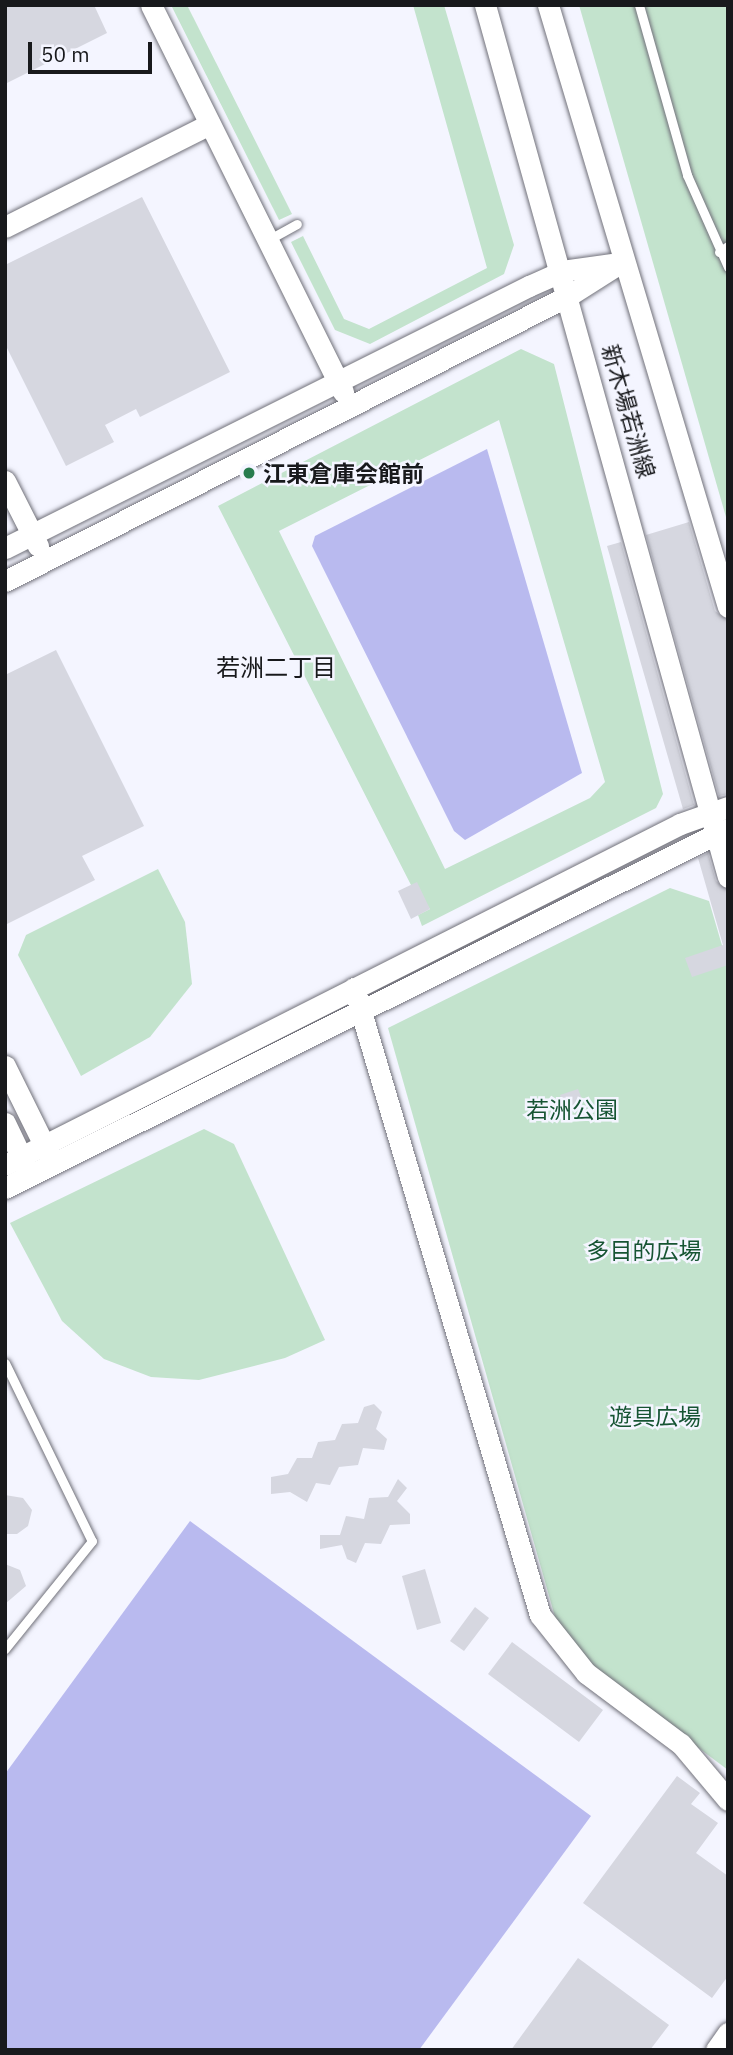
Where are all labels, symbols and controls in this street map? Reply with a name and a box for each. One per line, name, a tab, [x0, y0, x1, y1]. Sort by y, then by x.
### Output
scale bar	[32, 28, 156, 72]
text: 50 m	[41, 40, 90, 68]
street label: 新木場若洲線	[597, 341, 661, 481]
place label: 江東倉庫会館前	[263, 459, 424, 487]
marker: 江東倉庫会館前	[241, 465, 257, 481]
district label: 若洲二丁目	[216, 654, 336, 682]
park label: 若洲公園	[526, 1095, 618, 1123]
park label: 多目的広場	[587, 1236, 701, 1264]
park label: 遊具広場	[609, 1402, 701, 1430]

